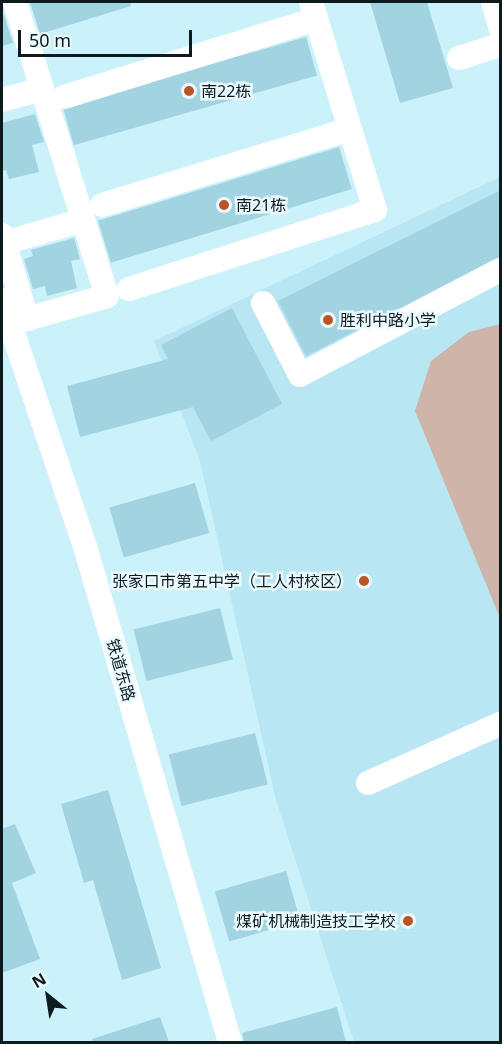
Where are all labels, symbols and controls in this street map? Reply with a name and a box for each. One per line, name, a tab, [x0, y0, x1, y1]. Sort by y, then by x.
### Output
scale bar	[21, 18, 195, 56]
text: 50 m	[29, 28, 71, 52]
place label: 南22栋	[201, 81, 251, 101]
marker: 南22栋	[182, 84, 196, 98]
place label: 南21栋	[236, 195, 286, 215]
marker: 南21栋	[217, 198, 231, 212]
place label: 胜利中路小学	[340, 310, 436, 330]
marker: 胜利中路小学	[321, 313, 335, 327]
place label: 张家口市第五中学（工人村校区）	[112, 571, 352, 591]
marker: 张家口市第五中学（工人村校区）	[357, 574, 371, 588]
street label: 铁道东路	[103, 637, 139, 703]
place label: 煤矿机械制造技工学校	[236, 911, 396, 931]
marker: 煤矿机械制造技工学校	[401, 914, 415, 928]
north arrow	[18, 966, 78, 1026]
text: N	[28, 968, 50, 993]

